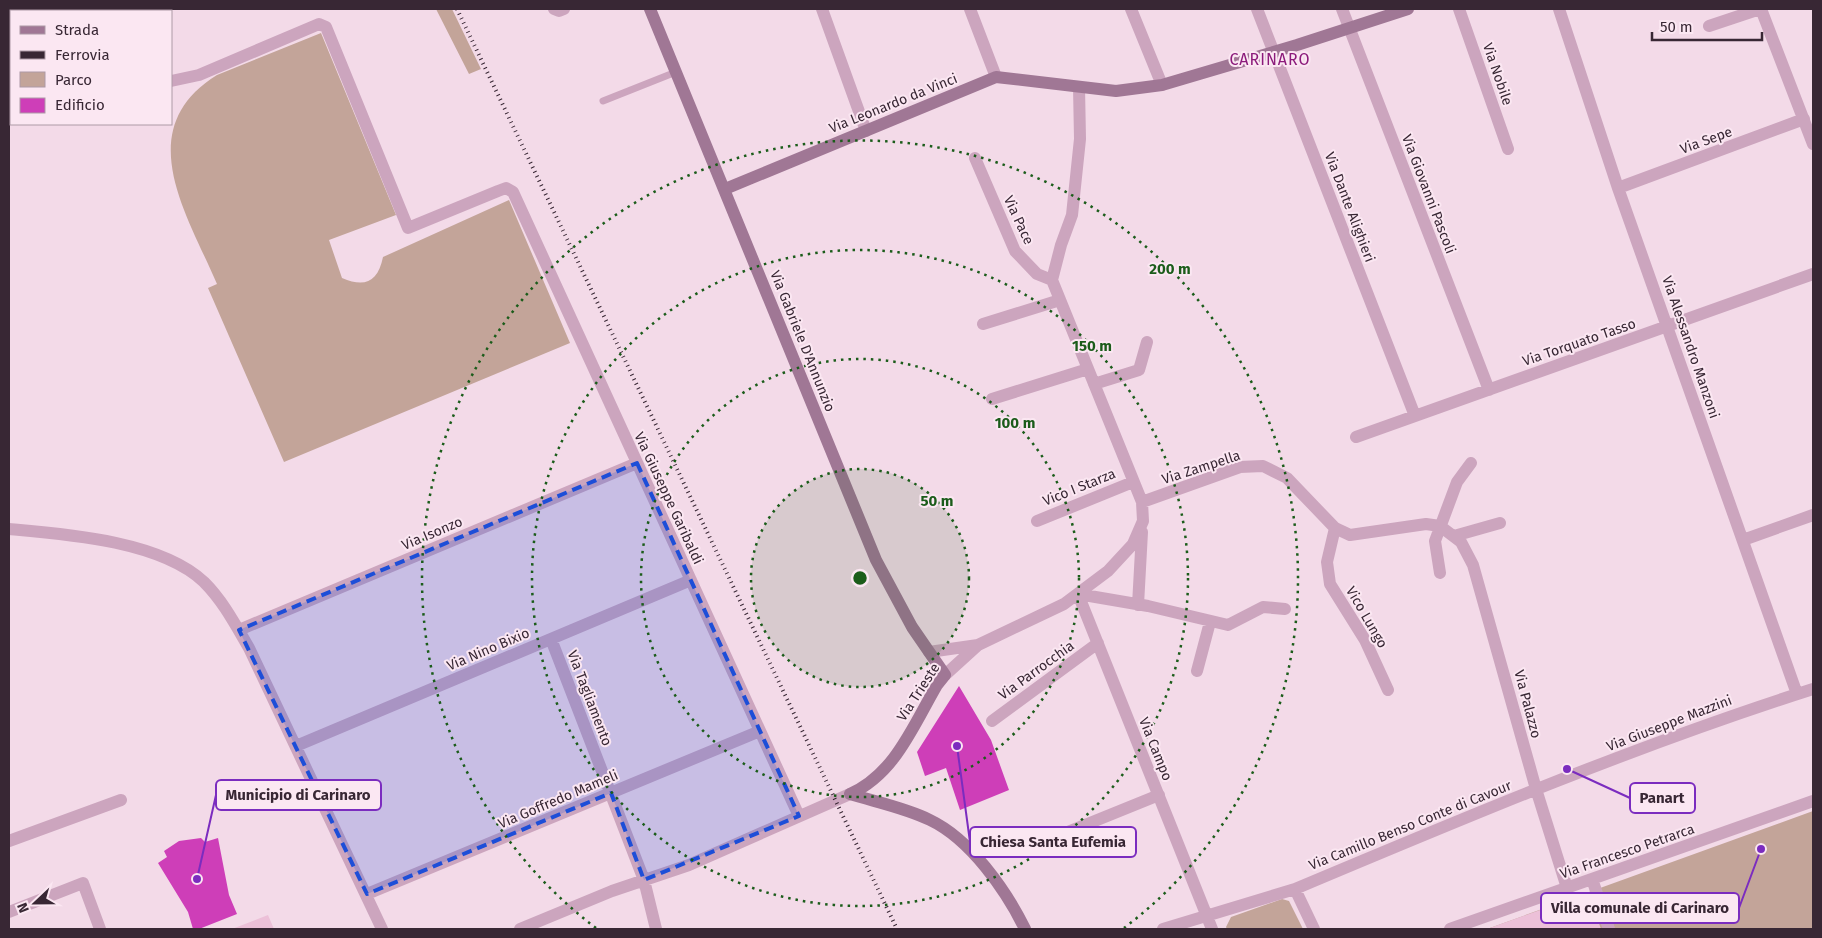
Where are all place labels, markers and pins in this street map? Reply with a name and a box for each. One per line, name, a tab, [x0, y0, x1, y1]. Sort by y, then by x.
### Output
centre of rings	[851, 569, 869, 587]
callout: Municipio di Carinaro	[216, 780, 381, 810]
callout: Panart	[1630, 783, 1695, 813]
callout: Chiesa Santa Eufemia	[970, 827, 1136, 857]
callout: Villa comunale di Carinaro	[1541, 893, 1739, 923]

